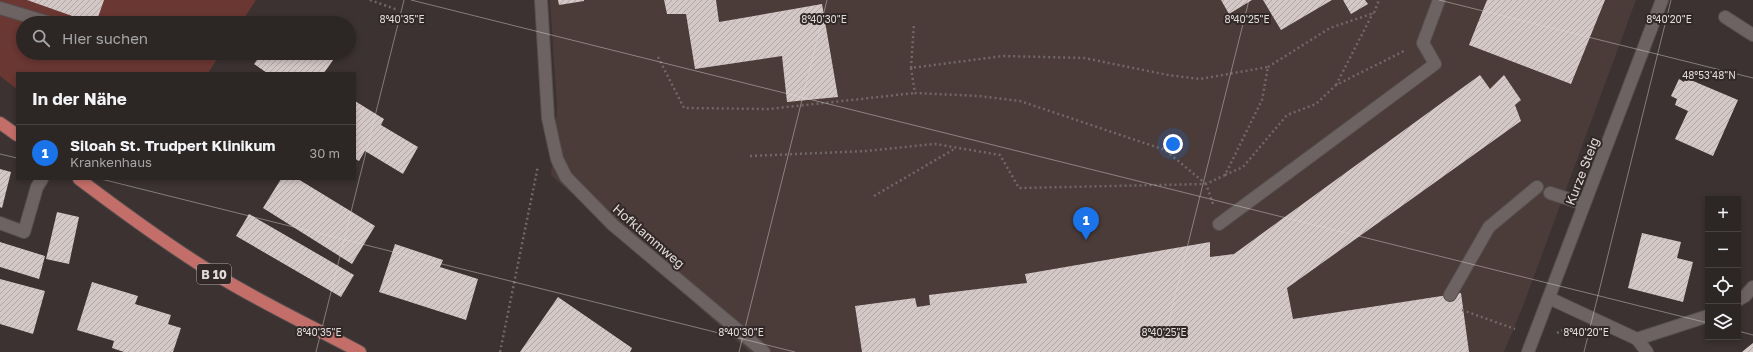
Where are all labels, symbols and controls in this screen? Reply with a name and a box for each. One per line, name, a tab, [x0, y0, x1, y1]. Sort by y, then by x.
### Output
text: 8°40'35"E	[379, 13, 425, 25]
text: 8°40'30"E	[801, 13, 847, 25]
text: 8°40'25"E	[1224, 13, 1270, 25]
text: 8°40'20"E	[1646, 13, 1692, 25]
search box	[16, 16, 356, 60]
icon: search	[30, 27, 52, 49]
text: Hier suchen	[62, 29, 148, 47]
text: 48°53'48"N	[1682, 69, 1736, 81]
text: In der Nähe	[32, 88, 127, 109]
your location	[1163, 134, 1183, 154]
street label: Kurze Steig	[1562, 135, 1602, 207]
text: Siloah St. Trudpert Klinikum	[70, 136, 275, 154]
text: 1	[42, 145, 48, 161]
text: 30 m	[310, 145, 340, 161]
text: Krankenhaus	[70, 154, 152, 170]
map controls	[1705, 196, 1741, 340]
button: +	[1705, 196, 1741, 232]
street label: Hofklammweg	[610, 200, 688, 272]
pin: 1	[1073, 207, 1099, 240]
button: −	[1705, 232, 1741, 268]
road number: B 10	[197, 264, 231, 284]
button: locate	[1705, 268, 1741, 304]
button: layers	[1705, 304, 1741, 340]
text: 8°40'35"E	[296, 326, 342, 338]
text: 8°40'30"E	[718, 326, 764, 338]
text: 8°40'25"E	[1141, 326, 1187, 338]
text: 8°40'20"E	[1563, 326, 1609, 338]

